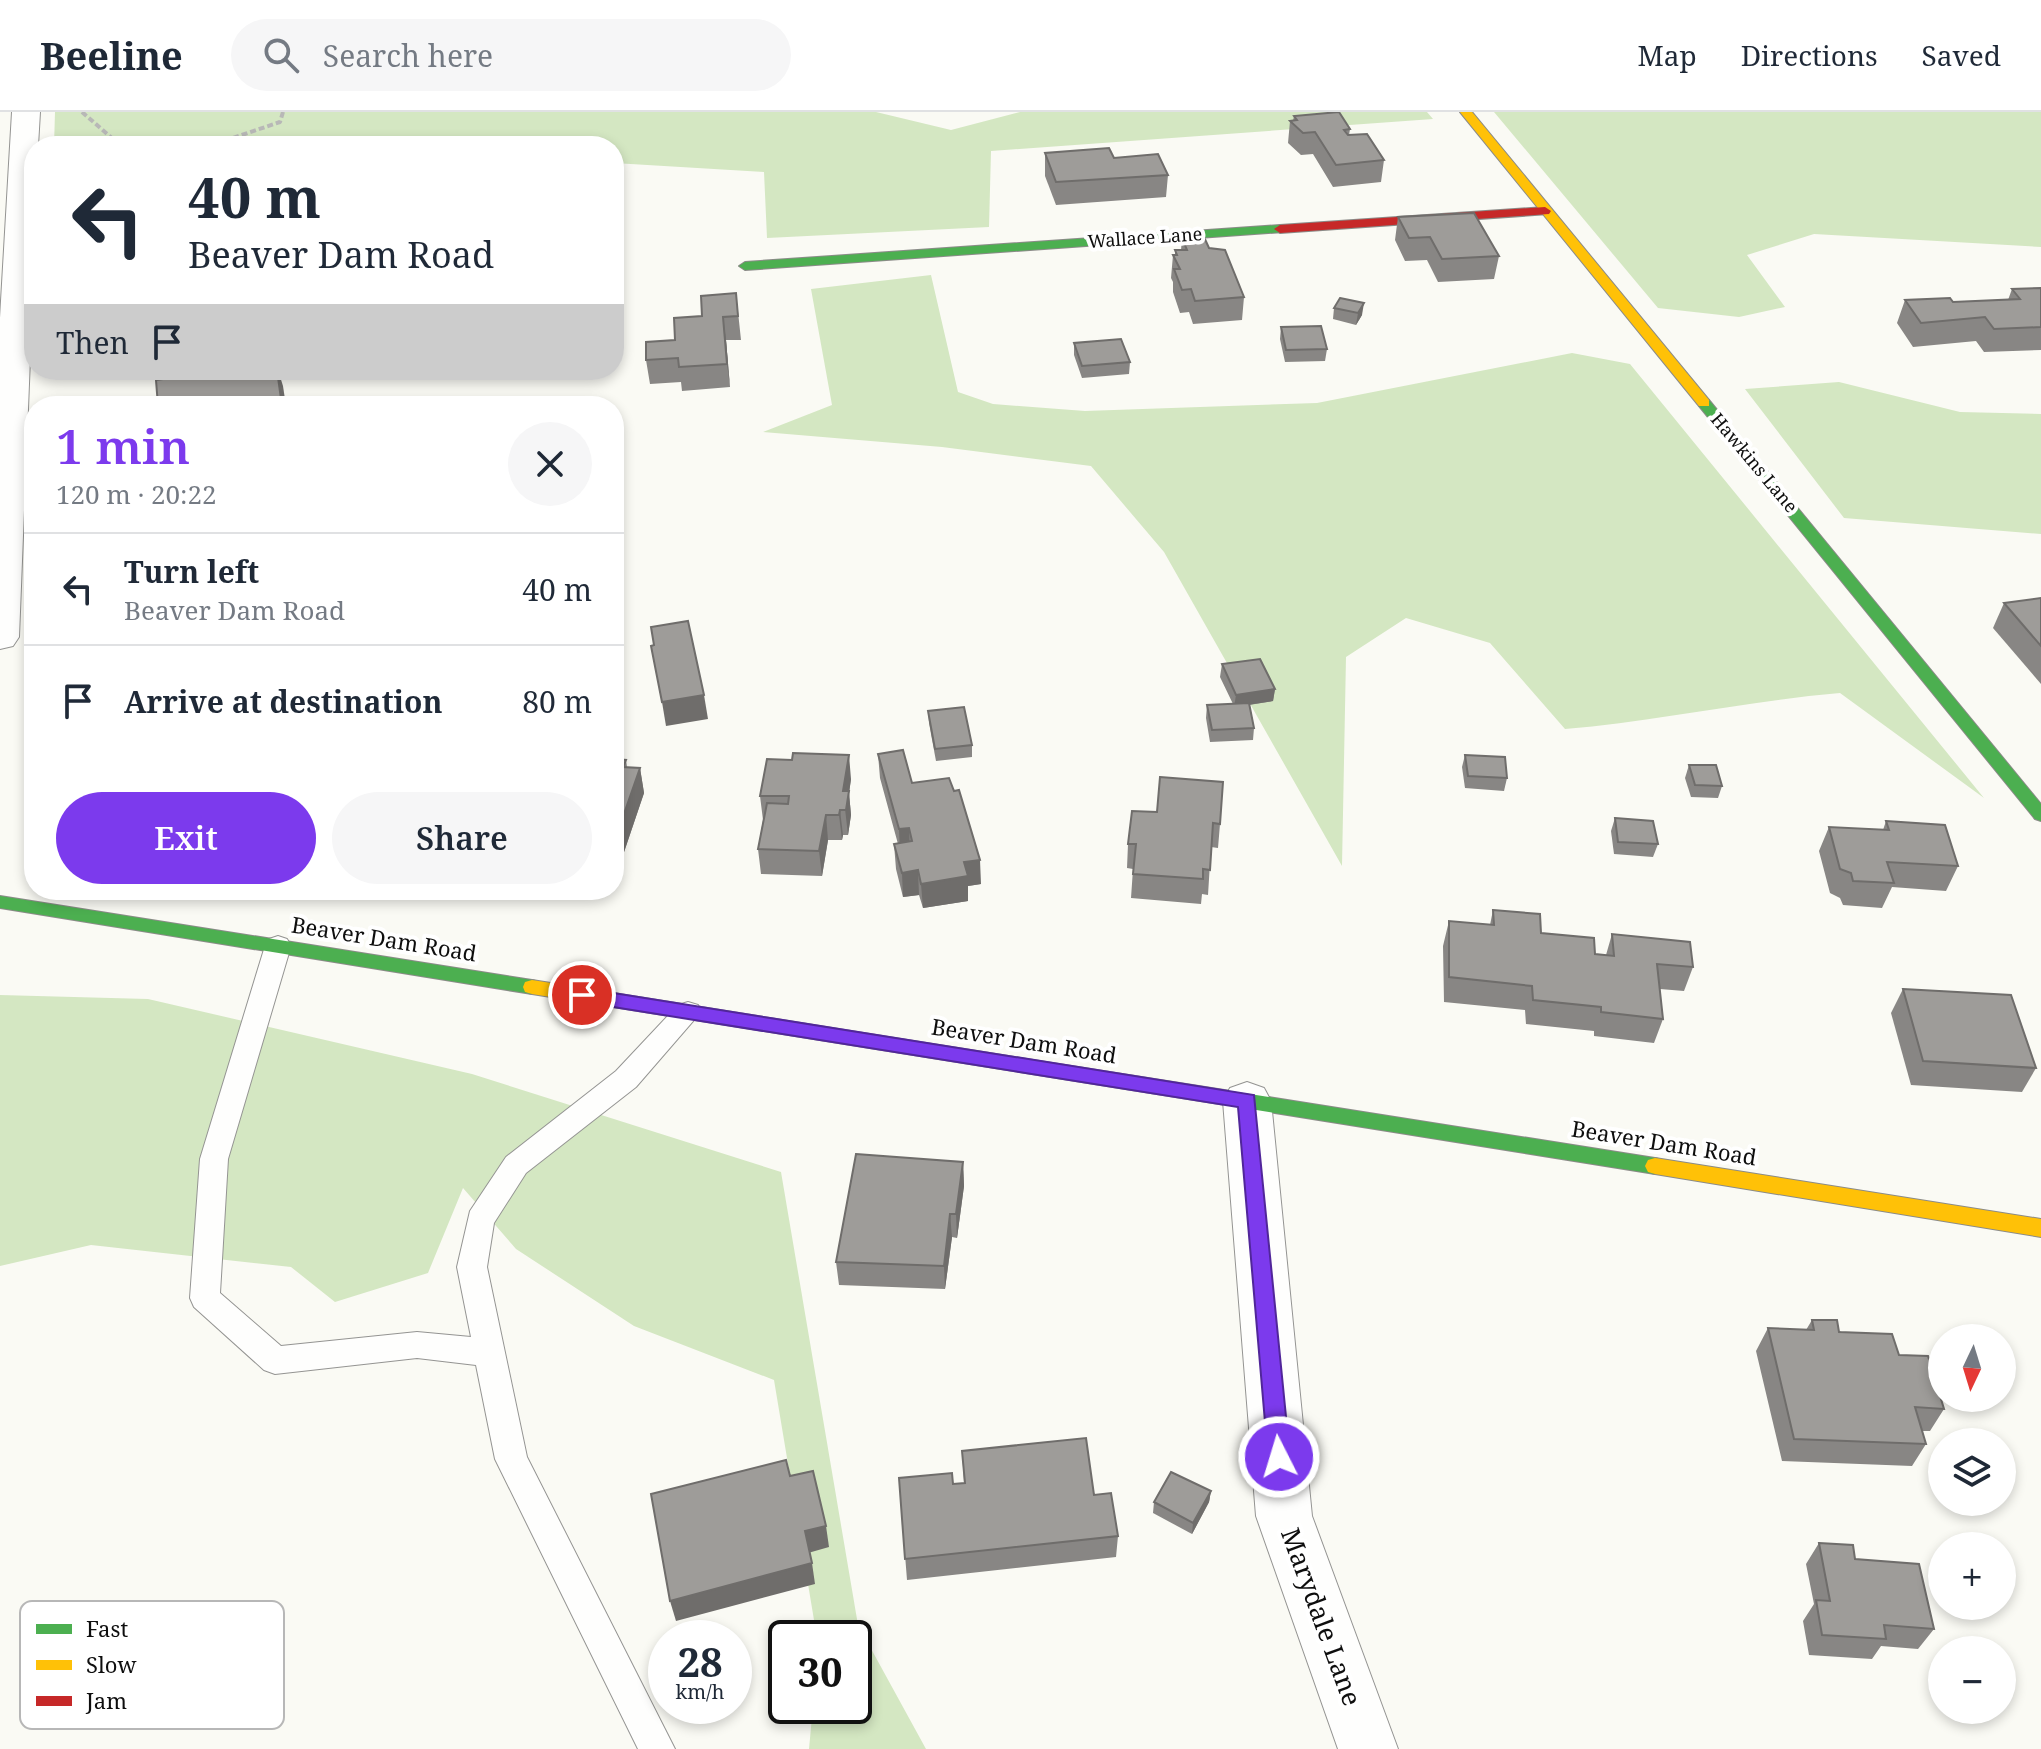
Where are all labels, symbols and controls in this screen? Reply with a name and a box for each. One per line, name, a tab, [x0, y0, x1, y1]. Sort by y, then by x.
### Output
search box	[231, 19, 791, 91]
text: Beeline	[40, 29, 183, 81]
icon: search	[259, 33, 303, 77]
text: Search here	[323, 35, 493, 76]
text: Map	[1637, 36, 1697, 74]
text: Directions	[1741, 36, 1878, 74]
text: Saved	[1922, 36, 2001, 74]
text: 40 m	[188, 158, 321, 234]
icon: left	[56, 168, 160, 272]
street label: Wallace Lane	[1087, 221, 1203, 253]
text: Beaver Dam Road	[188, 230, 494, 279]
icon: arrive	[145, 320, 189, 364]
text: Then	[56, 322, 129, 363]
street label: Hawkins Lane	[1706, 407, 1804, 517]
text: 1 min	[56, 413, 190, 478]
button: close	[508, 422, 592, 506]
text: 120 m · 20:22	[56, 476, 217, 512]
text: Turn left	[124, 551, 259, 592]
icon: left	[56, 567, 100, 611]
text: 40 m	[522, 569, 592, 610]
text: Beaver Dam Road	[124, 592, 345, 628]
icon: arrive	[56, 679, 100, 723]
text: Arrive at destination	[124, 681, 443, 722]
text: 80 m	[522, 681, 592, 722]
button: Exit	[56, 792, 316, 884]
button: Share	[332, 792, 592, 884]
street label: Beaver Dam Road	[289, 909, 479, 968]
pin	[548, 961, 616, 1029]
icon: arrive	[560, 973, 604, 1017]
street label: Beaver Dam Road	[929, 1011, 1119, 1070]
street label: Beaver Dam Road	[1569, 1113, 1759, 1172]
north arrow	[1928, 1324, 2016, 1412]
map controls	[1928, 1324, 2016, 1724]
position arrow	[1237, 1415, 1321, 1499]
button: layers	[1928, 1428, 2016, 1516]
street label: Marydale Lane	[1273, 1523, 1371, 1711]
button: +	[1928, 1532, 2016, 1620]
legend	[20, 1601, 284, 1729]
text: Fast	[86, 1613, 128, 1643]
speed limit sign: 30	[768, 1620, 872, 1724]
text: 28	[677, 1634, 723, 1689]
button: −	[1928, 1636, 2016, 1724]
text: Slow	[86, 1649, 136, 1679]
text: km/h	[675, 1678, 725, 1705]
text: Jam	[85, 1685, 127, 1715]

